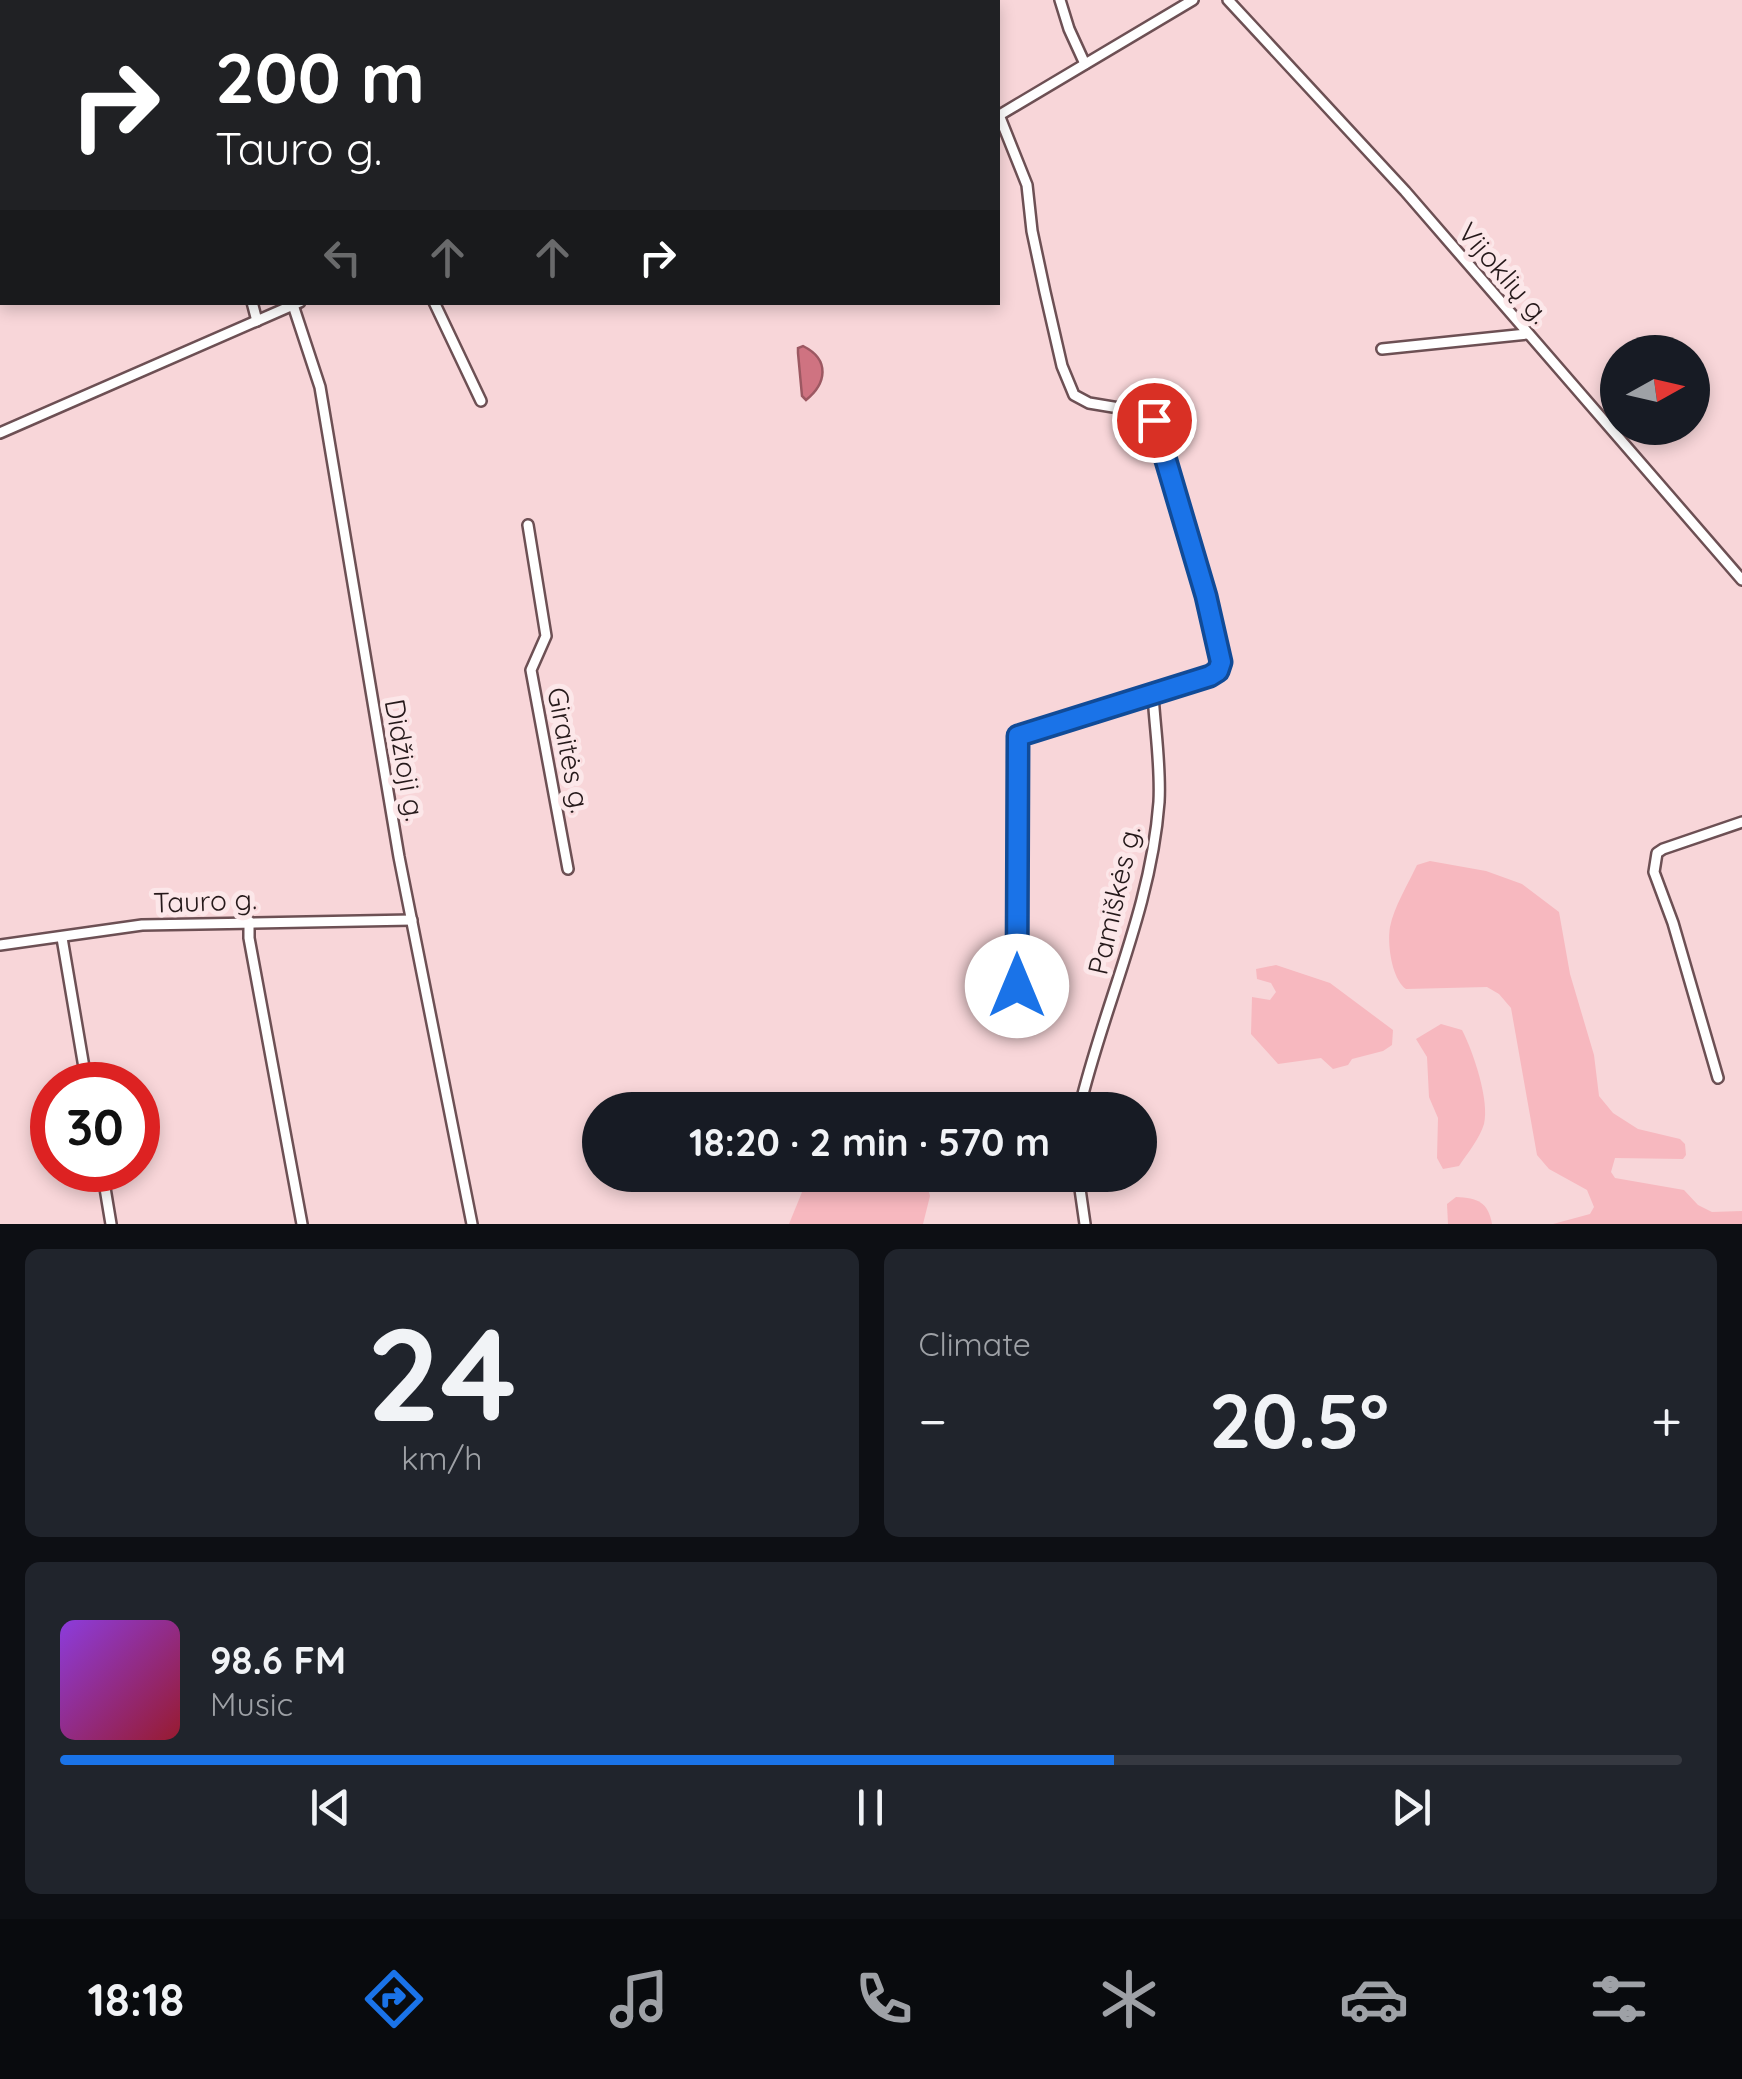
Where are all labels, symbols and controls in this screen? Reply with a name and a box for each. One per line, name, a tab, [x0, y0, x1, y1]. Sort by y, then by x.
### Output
text: 200 m	[215, 33, 425, 121]
icon: right	[50, 40, 180, 170]
text: Tauro g.	[215, 120, 382, 176]
street label: Vijoklių g.	[1451, 215, 1558, 330]
icon: left	[315, 230, 370, 285]
icon: ahead	[420, 230, 475, 285]
icon: ahead	[525, 230, 580, 285]
icon: right	[630, 230, 685, 285]
north arrow	[1600, 335, 1710, 445]
map controls	[1600, 335, 1710, 445]
pin	[1112, 378, 1197, 463]
icon: arrive	[1127, 393, 1182, 448]
street label: Giraitės g.	[540, 684, 599, 816]
street label: Didžioji g.	[378, 696, 433, 824]
street label: Pamiškės g.	[1079, 822, 1148, 978]
street label: Tauro g.	[152, 881, 258, 920]
position arrow	[965, 934, 1069, 1038]
speed limit sign: 30	[30, 1062, 160, 1192]
text: 18:20 · 2 min · 570 m	[689, 1118, 1050, 1166]
text: 24	[367, 1291, 517, 1454]
text: Climate	[919, 1324, 1031, 1364]
text: 20.5°	[1209, 1373, 1389, 1467]
text: −	[919, 1386, 947, 1455]
text: +	[1651, 1386, 1682, 1455]
text: km/h	[401, 1438, 482, 1478]
text: 98.6 FM	[210, 1636, 346, 1684]
text: Music	[210, 1684, 293, 1724]
icon: previous	[303, 1780, 358, 1835]
icon: pause	[843, 1780, 898, 1835]
icon: next	[1384, 1780, 1439, 1835]
icon: directions	[359, 1964, 429, 2034]
icon: music	[604, 1964, 674, 2034]
icon: phone	[849, 1964, 919, 2034]
icon: climate	[1094, 1964, 1164, 2034]
icon: car	[1339, 1964, 1409, 2034]
icon: filters	[1584, 1964, 1654, 2034]
text: 18:18	[88, 1971, 184, 2027]

